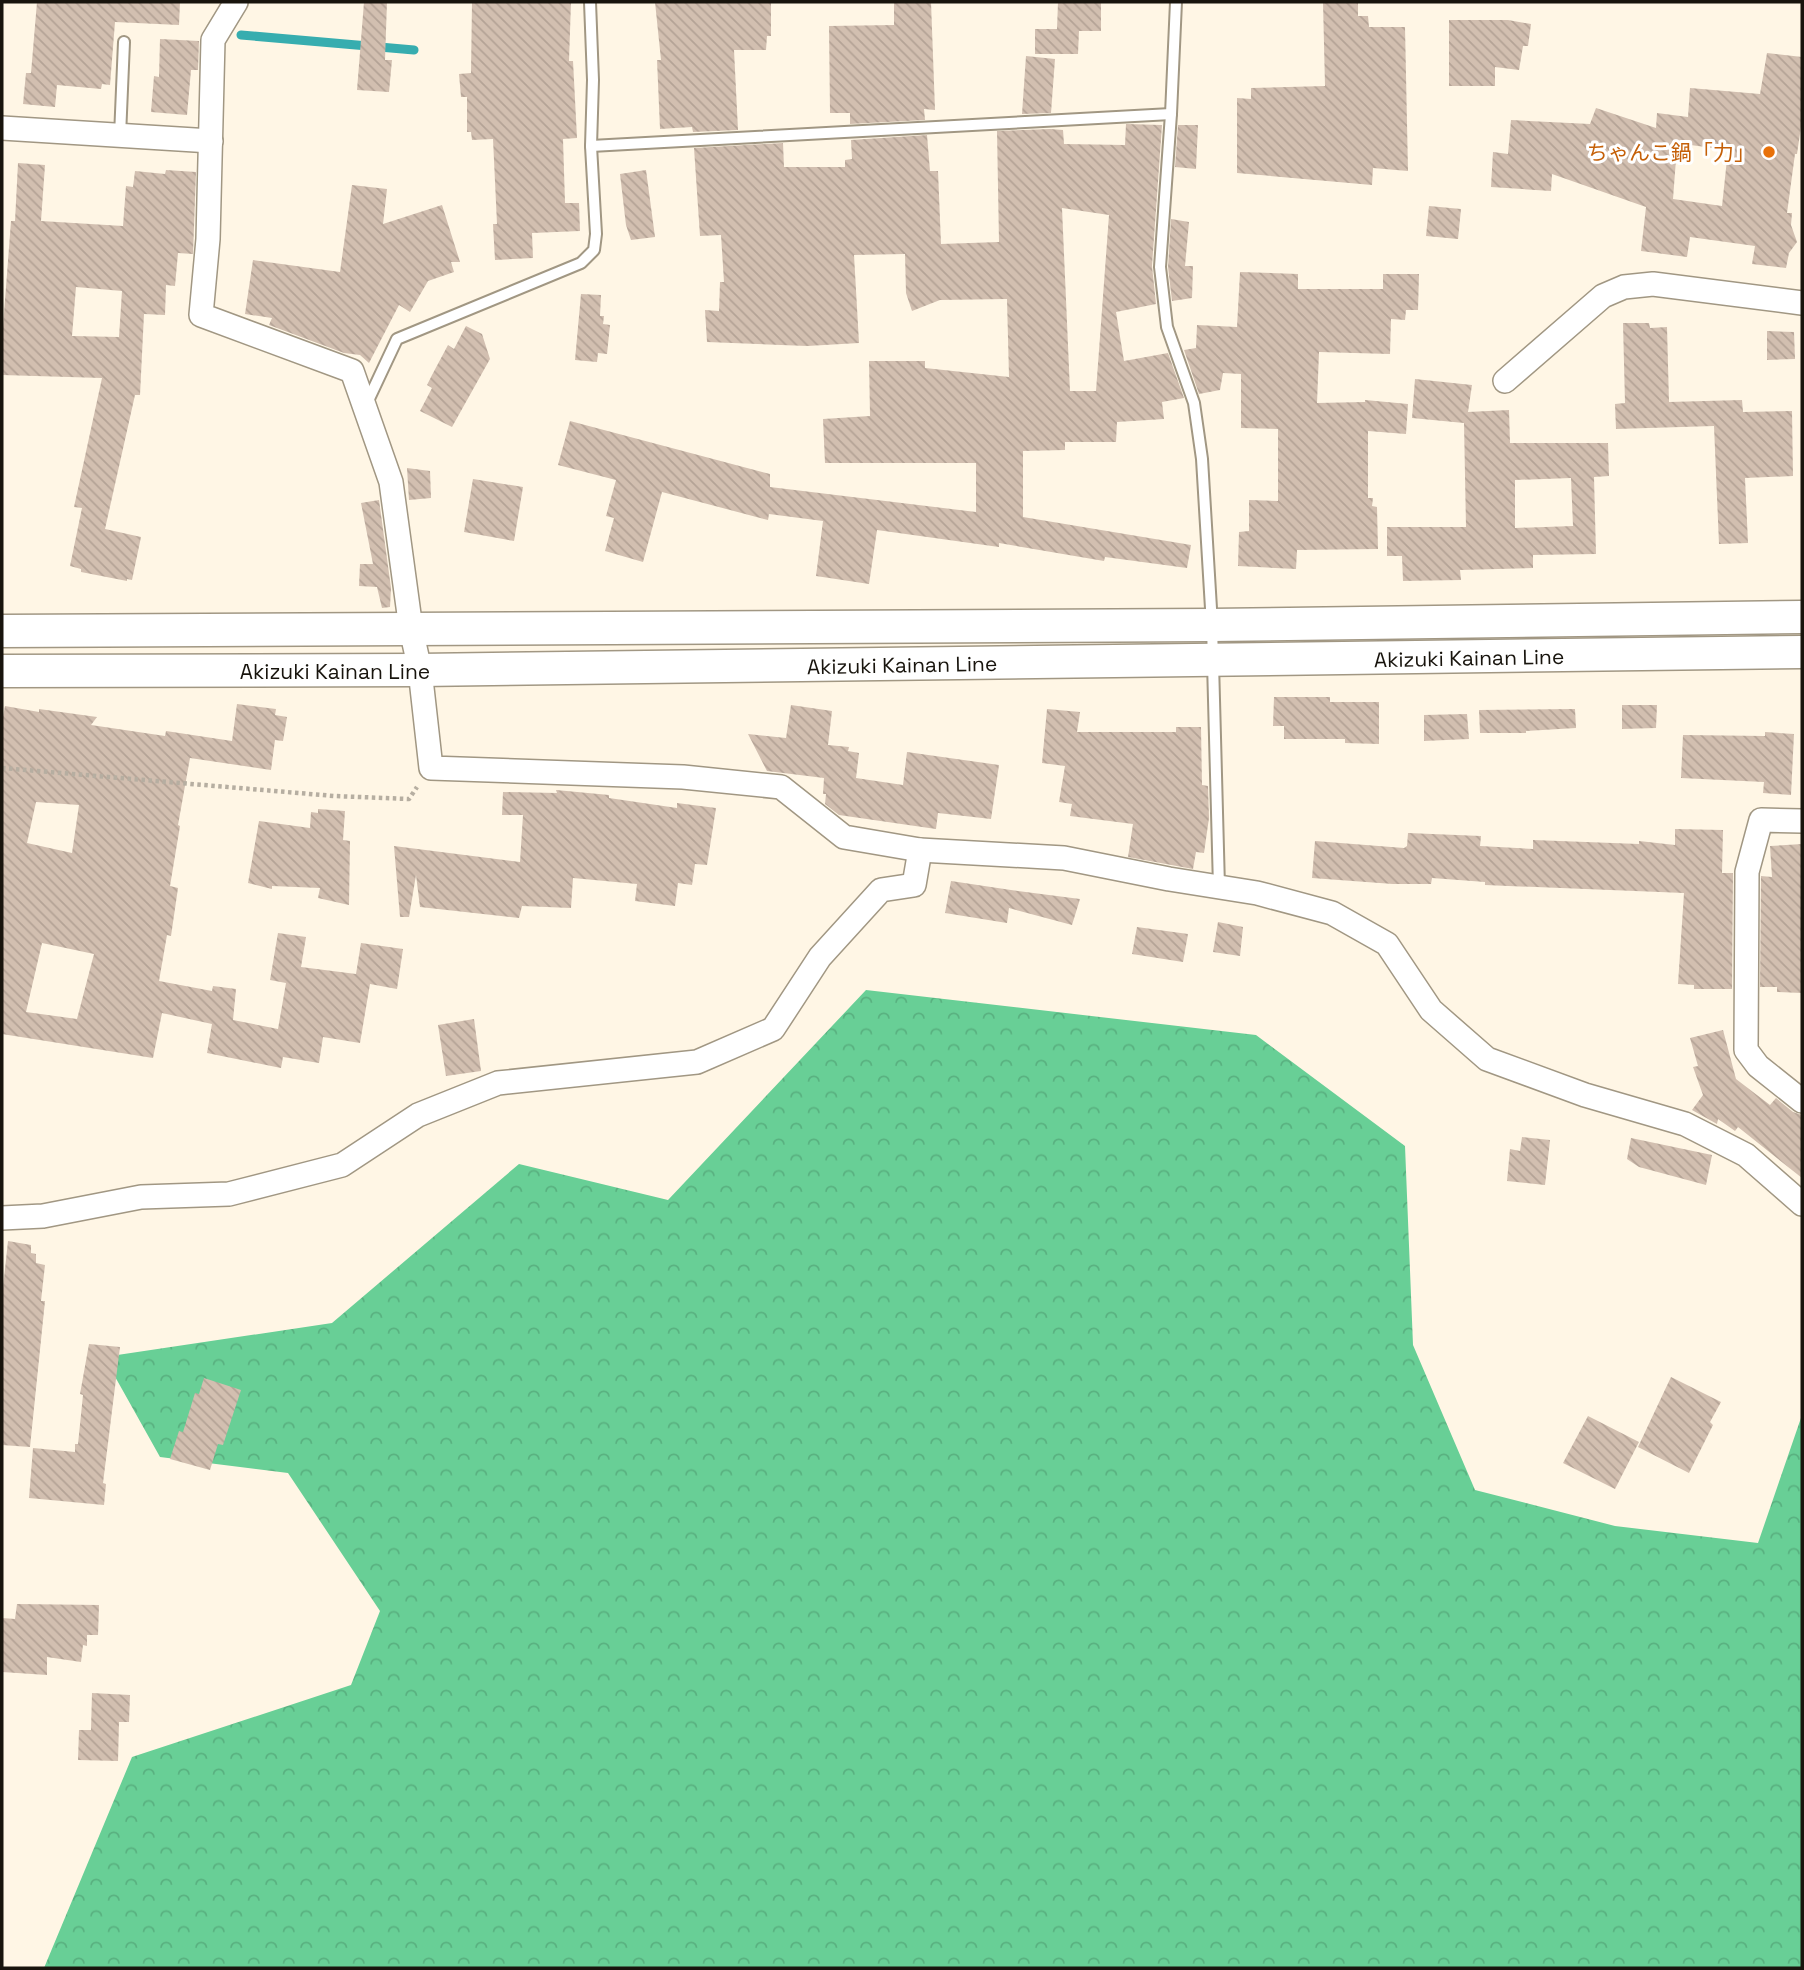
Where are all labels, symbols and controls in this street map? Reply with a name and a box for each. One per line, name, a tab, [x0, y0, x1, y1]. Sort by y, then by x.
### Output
place label: ちゃんこ鍋「力」	[1587, 139, 1755, 166]
marker: ちゃんこ鍋「力」	[1761, 144, 1777, 160]
street label: Akizuki Kainan Line	[1374, 643, 1564, 673]
street label: Akizuki Kainan Line	[807, 650, 997, 680]
street label: Akizuki Kainan Line	[240, 658, 430, 685]

